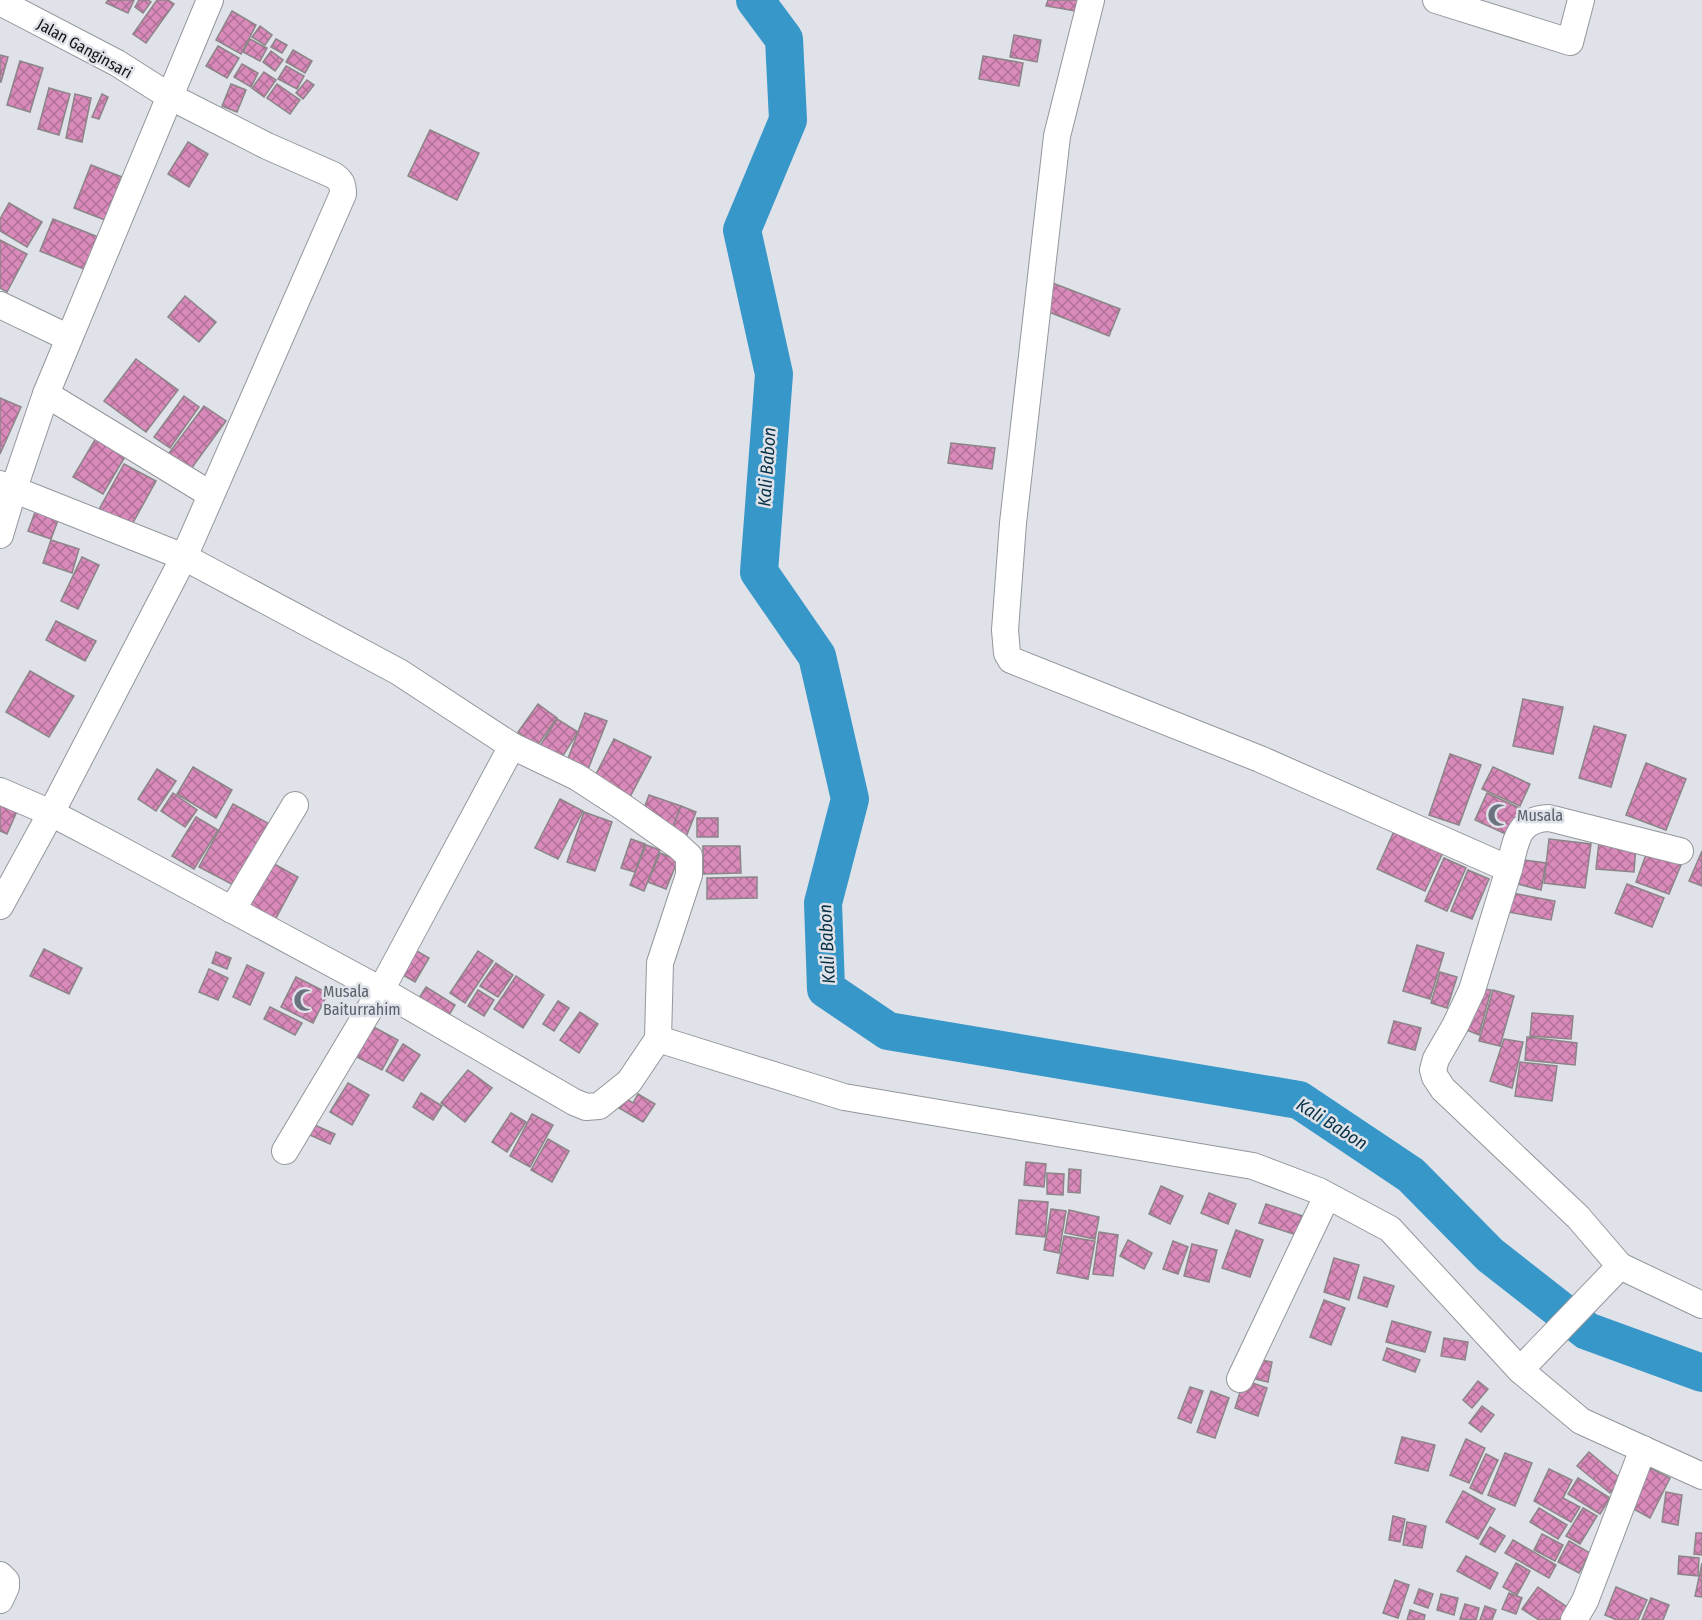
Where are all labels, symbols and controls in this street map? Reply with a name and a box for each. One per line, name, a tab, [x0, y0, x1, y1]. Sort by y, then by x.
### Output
street label: Jalan Ganginsari	[34, 14, 136, 82]
water label: Kali Babon	[753, 427, 781, 507]
mosque icon: Musala	[1486, 802, 1512, 828]
place label: Musala	[1517, 806, 1563, 825]
water label: Kali Babon	[814, 904, 840, 984]
place label: Musala Baiturrahim	[323, 982, 401, 1019]
mosque icon: Musala Baiturrahim	[292, 987, 318, 1013]
water label: Kali Babon	[1292, 1094, 1372, 1154]

